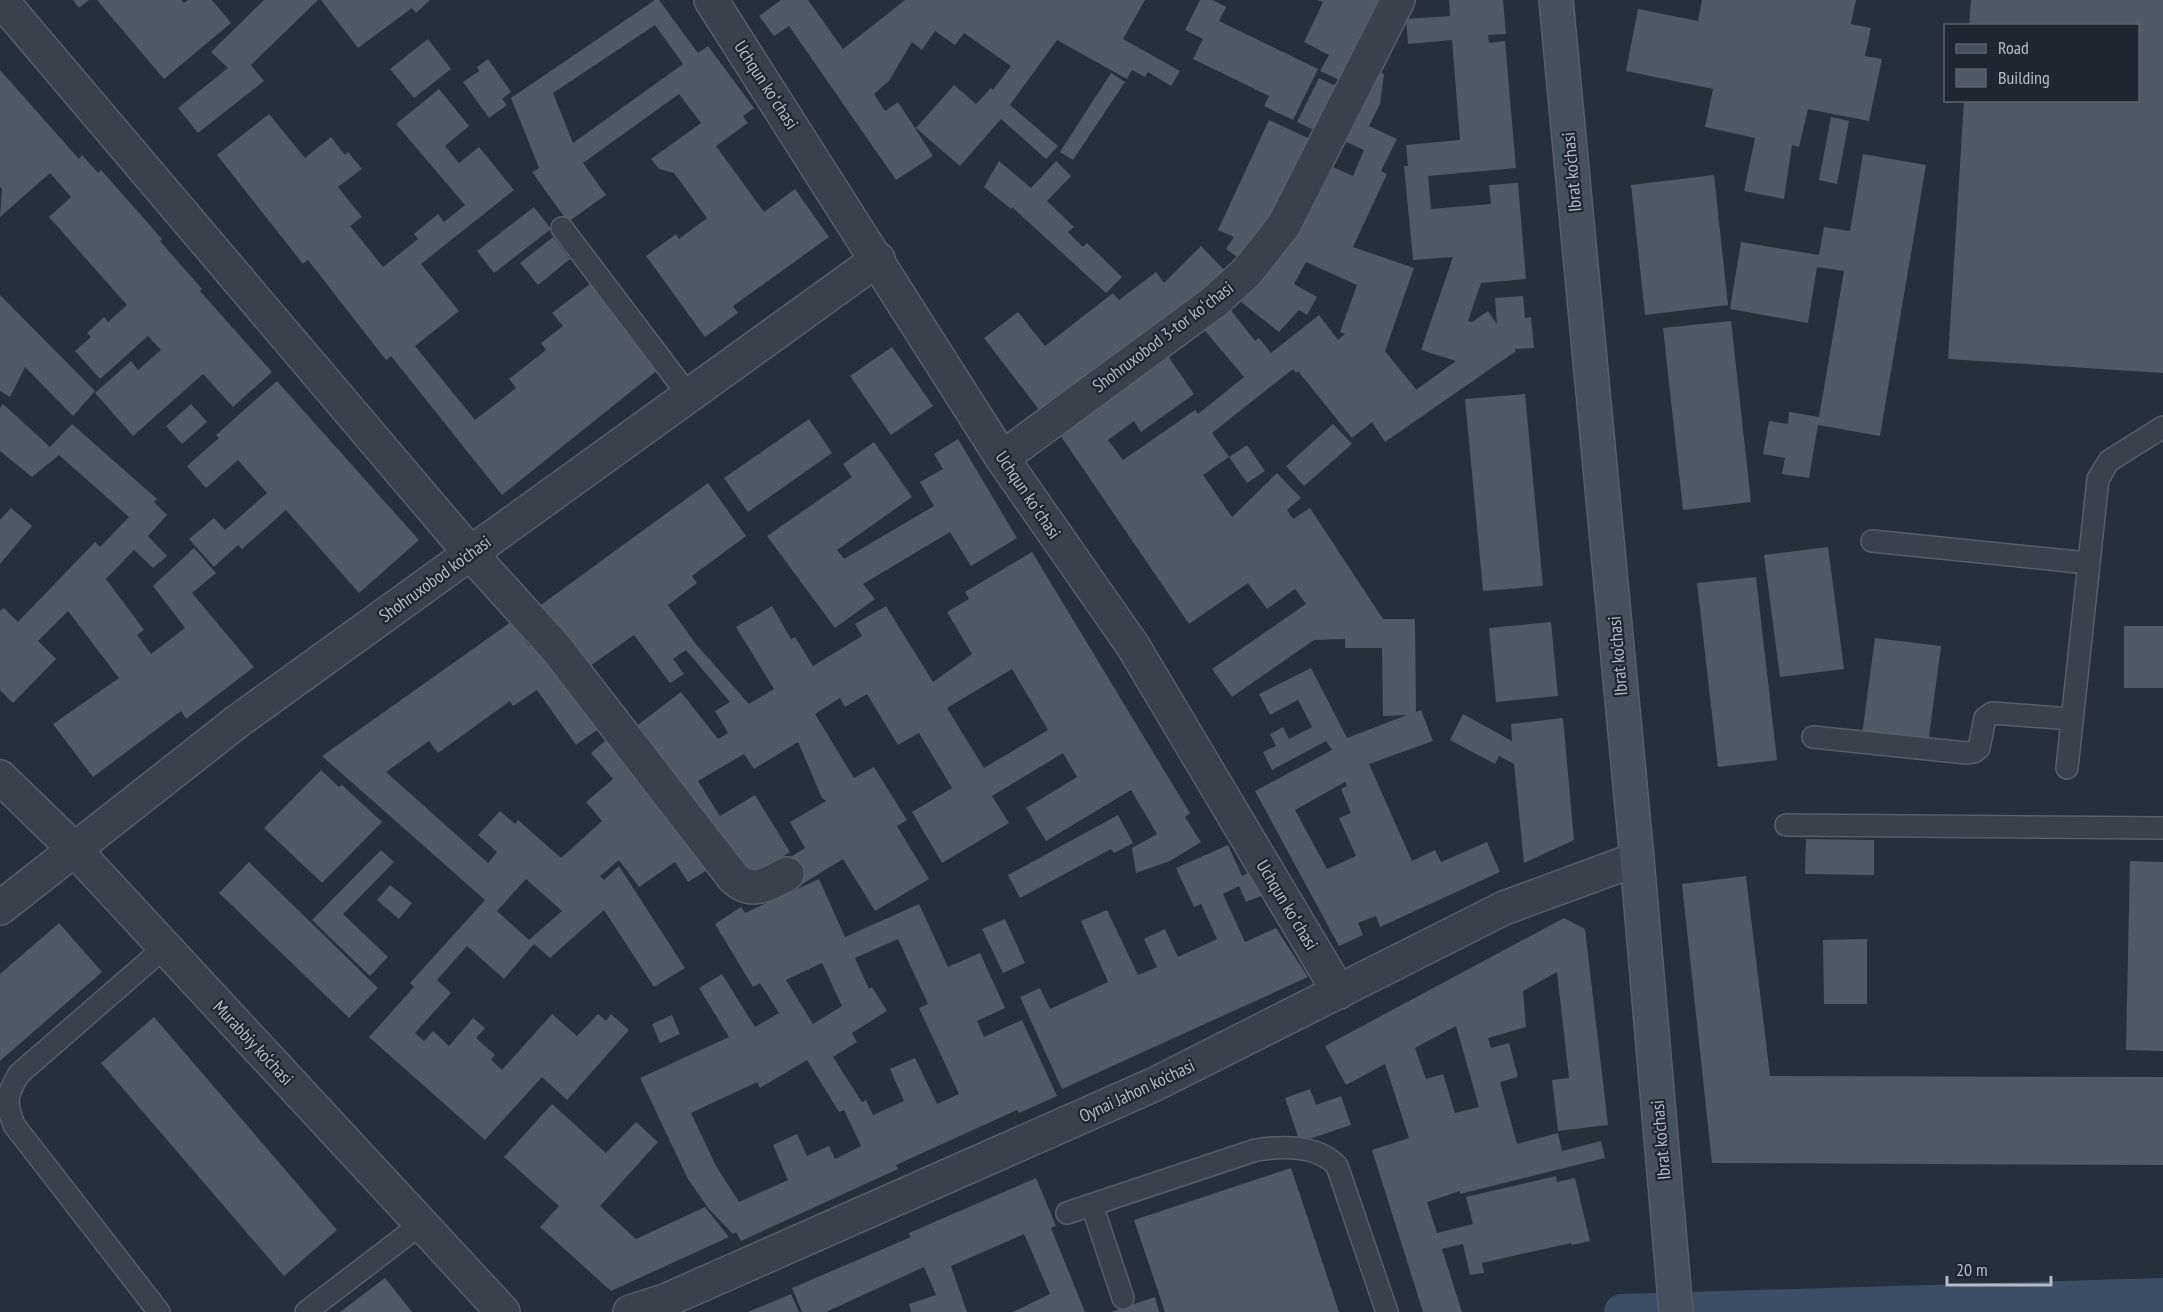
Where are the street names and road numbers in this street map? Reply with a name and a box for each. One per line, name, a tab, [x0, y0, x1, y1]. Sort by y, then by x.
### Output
street label: Uchqun koʻchasi	[729, 36, 804, 133]
street label: Ibrat ko'chasi	[1557, 131, 1586, 213]
street label: Shohruxobod 3-tor koʻchasi	[1088, 276, 1238, 397]
street label: Uchqun koʻchasi	[991, 446, 1066, 543]
street label: Shohruxobod ko'chasi	[374, 530, 495, 627]
street label: Ibrat ko'chasi	[1603, 615, 1632, 697]
street label: Uchqun koʻchasi	[1252, 855, 1323, 954]
street label: Murabbiy ko‘chasi	[208, 995, 299, 1090]
street label: Oynai Jahon ko‘chasi	[1075, 1054, 1198, 1127]
street label: Ibrat ko'chasi	[1646, 1099, 1675, 1181]

